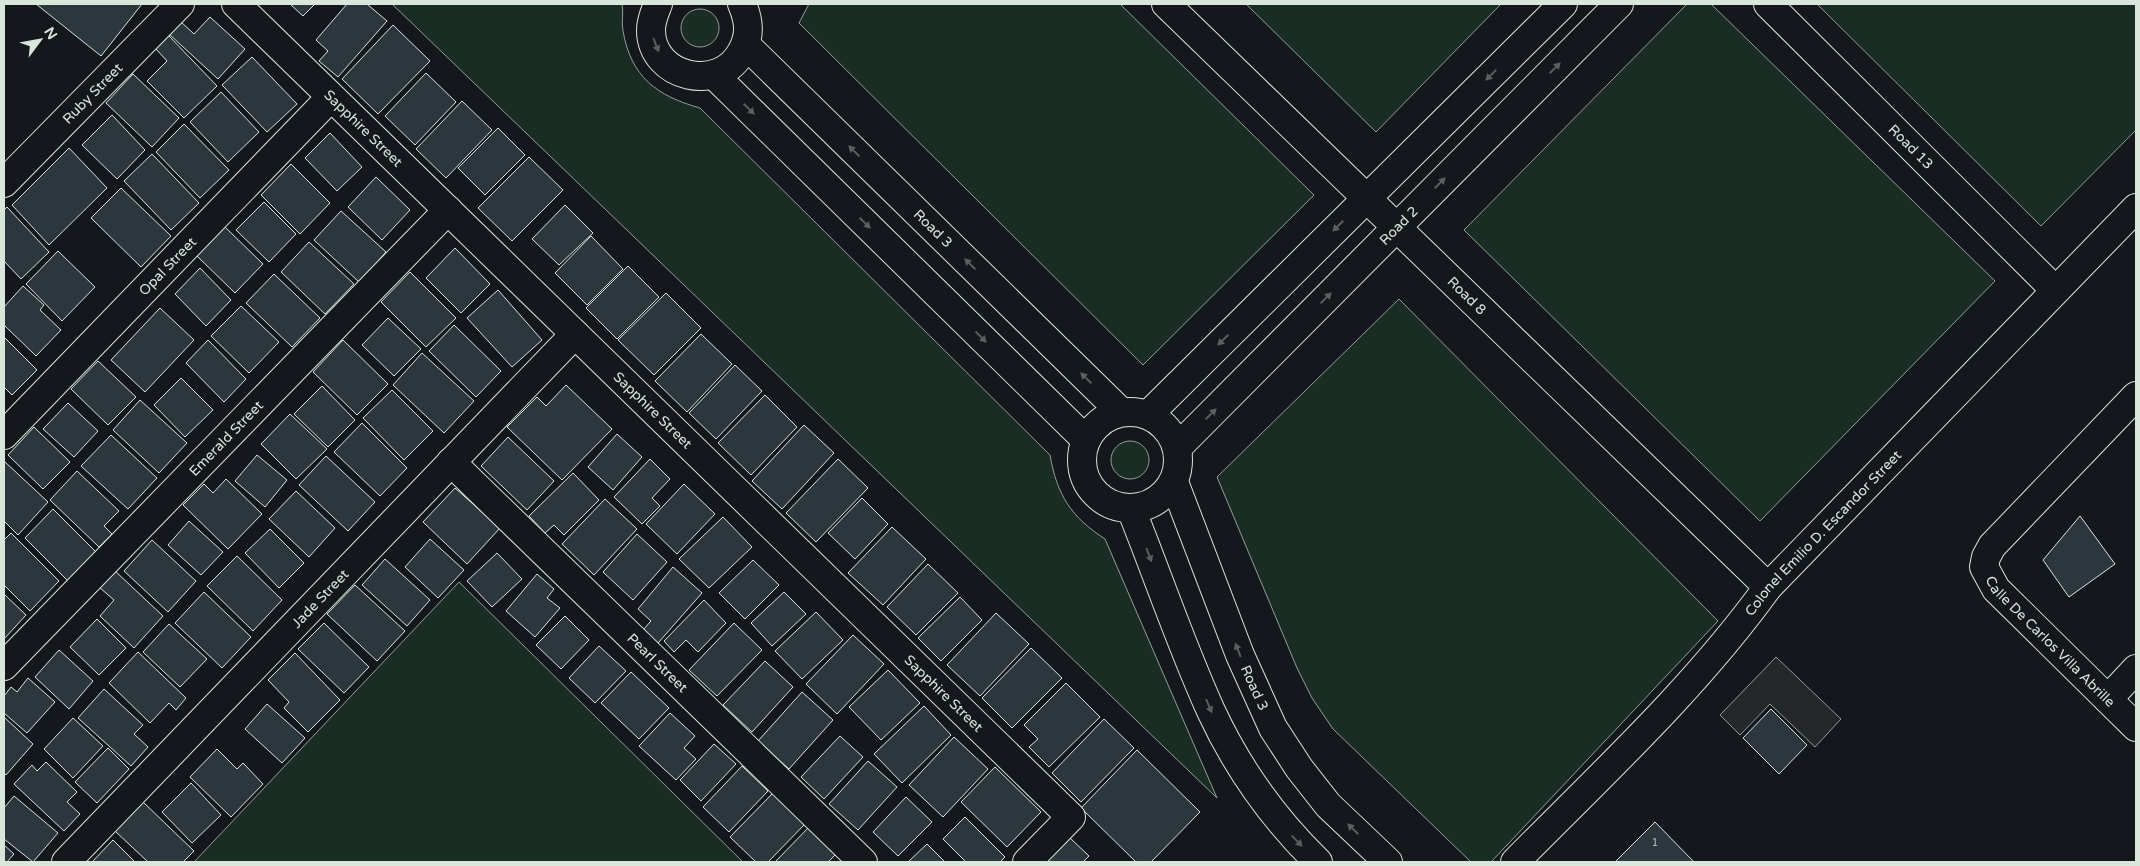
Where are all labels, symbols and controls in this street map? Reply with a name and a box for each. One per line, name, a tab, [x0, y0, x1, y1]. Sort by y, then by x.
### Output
north arrow	[15, 15, 65, 65]
text: N	[40, 24, 61, 43]
one-way arrow	[652, 38, 660, 53]
street label: Ruby Street	[59, 59, 127, 127]
one-way arrow	[1549, 62, 1561, 74]
one-way arrow	[1485, 69, 1497, 81]
street label: Sapphire Street	[320, 87, 406, 171]
one-way arrow	[742, 103, 754, 115]
street label: Road 13	[1885, 121, 1937, 173]
one-way arrow	[848, 145, 860, 157]
one-way arrow	[1434, 177, 1446, 189]
street label: Road 2	[1376, 203, 1422, 249]
street label: Road 3	[910, 206, 956, 251]
one-way arrow	[858, 217, 870, 229]
one-way arrow	[1332, 219, 1344, 231]
street label: Opal Street	[136, 233, 200, 299]
one-way arrow	[964, 258, 976, 270]
street label: Road 8	[1444, 273, 1490, 319]
one-way arrow	[1320, 293, 1332, 305]
one-way arrow	[974, 331, 986, 343]
one-way arrow	[1217, 334, 1229, 346]
street label: Sapphire Street	[610, 368, 696, 453]
one-way arrow	[1080, 372, 1092, 384]
street label: Emerald Street	[186, 397, 267, 480]
one-way arrow	[1205, 408, 1217, 420]
street label: Colonel Emilio D. Escandor Street	[1741, 446, 1906, 620]
one-way arrow	[1145, 548, 1153, 563]
street label: Jade Street	[288, 566, 353, 632]
street label: Calle De Carlos Villa Abrille	[1982, 573, 2119, 711]
street label: Pearl Street	[624, 630, 692, 697]
one-way arrow	[1234, 642, 1241, 657]
street label: Sapphire Street	[901, 652, 987, 736]
street label: Road 3	[1237, 663, 1272, 713]
one-way arrow	[1205, 699, 1213, 713]
one-way arrow	[1347, 823, 1359, 835]
one-way arrow	[1291, 835, 1303, 847]
house number: 1	[1652, 836, 1658, 849]

